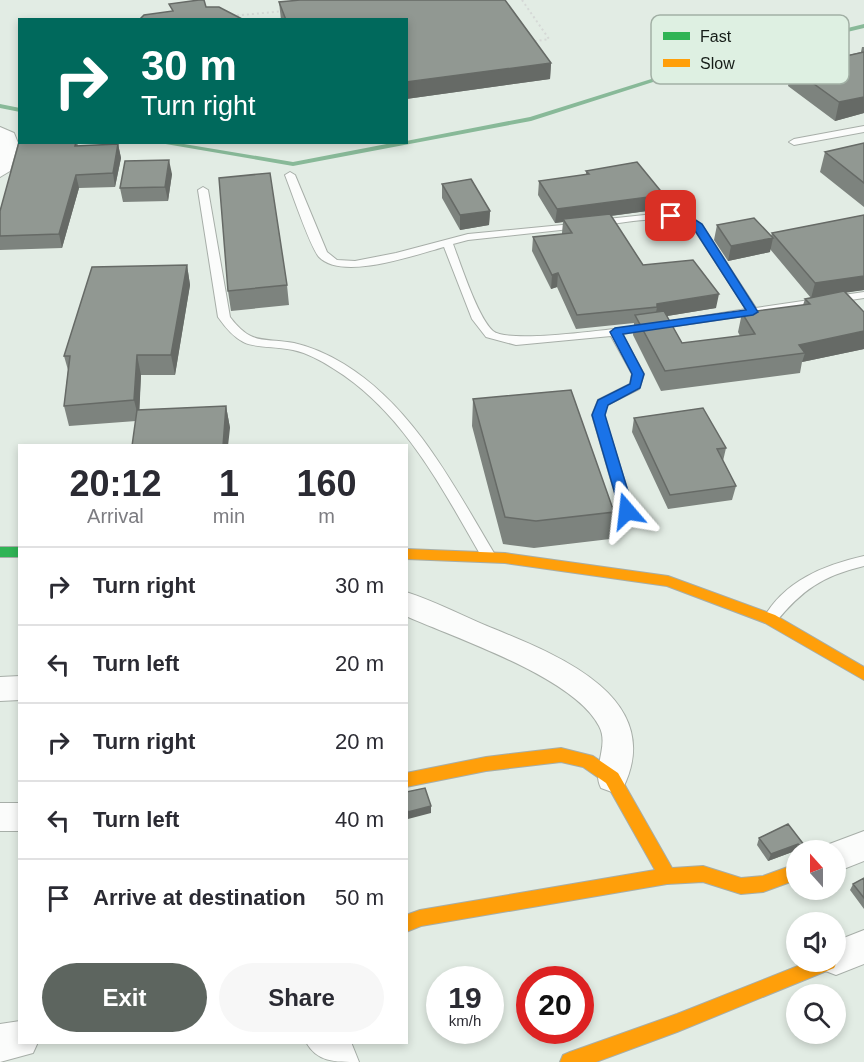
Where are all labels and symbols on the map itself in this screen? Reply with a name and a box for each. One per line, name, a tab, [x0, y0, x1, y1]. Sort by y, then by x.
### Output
legend	[651, 15, 849, 84]
text: Fast	[700, 28, 732, 45]
text: Slow	[700, 55, 735, 72]
pin	[645, 190, 696, 241]
position arrow	[595, 479, 659, 543]
north arrow	[786, 840, 846, 900]
speed limit sign: 20	[516, 966, 594, 1044]

